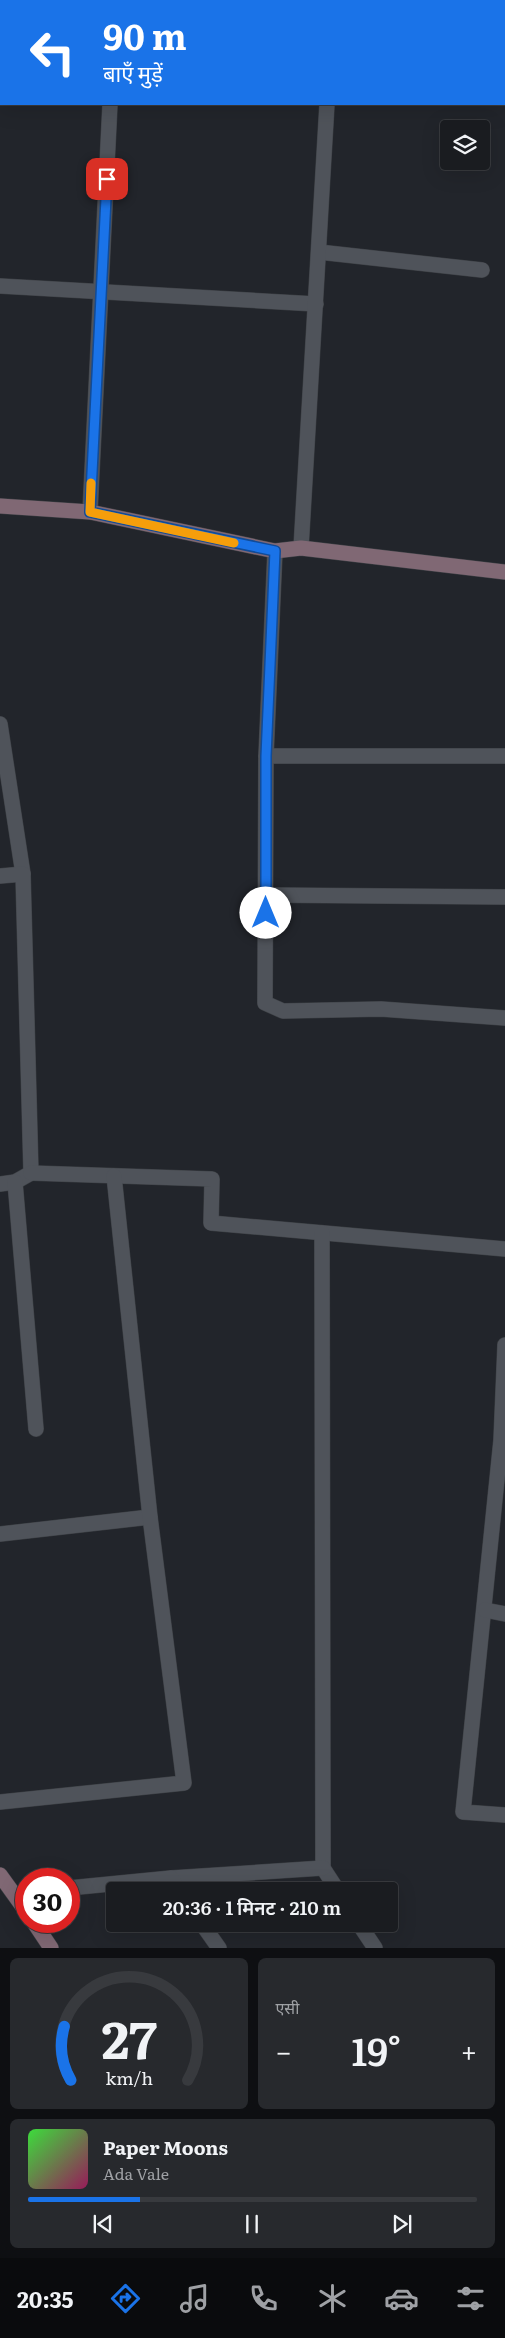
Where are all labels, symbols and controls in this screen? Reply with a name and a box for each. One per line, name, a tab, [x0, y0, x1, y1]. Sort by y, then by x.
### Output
text: 90 m	[103, 9, 187, 61]
icon: left	[20, 20, 85, 85]
text: बाएँ मुड़ें	[103, 56, 163, 89]
map controls	[440, 120, 490, 170]
button: layers	[440, 120, 490, 170]
pin	[86, 158, 128, 200]
icon: arrive	[93, 165, 121, 193]
position arrow	[239, 886, 291, 938]
speed limit sign: 30	[15, 1868, 80, 1933]
text: 20:36 · 1 मिनट · 210 m	[163, 1893, 341, 1921]
text: एसी	[276, 1995, 299, 2019]
text: 27	[101, 1998, 157, 2075]
text: 19°	[351, 2021, 401, 2078]
text: −	[276, 2029, 292, 2071]
text: +	[461, 2029, 477, 2071]
text: km/h	[105, 2064, 153, 2091]
text: Paper Moons	[103, 2133, 228, 2161]
text: Ada Vale	[103, 2161, 169, 2185]
icon: previous	[89, 2210, 117, 2238]
icon: pause	[238, 2210, 266, 2238]
icon: next	[388, 2210, 416, 2238]
icon: directions	[108, 2281, 143, 2316]
icon: music	[177, 2281, 212, 2316]
icon: phone	[246, 2281, 281, 2316]
icon: climate	[315, 2281, 350, 2316]
icon: car	[384, 2281, 419, 2316]
icon: filters	[453, 2281, 488, 2316]
text: 20:35	[17, 2282, 74, 2315]

